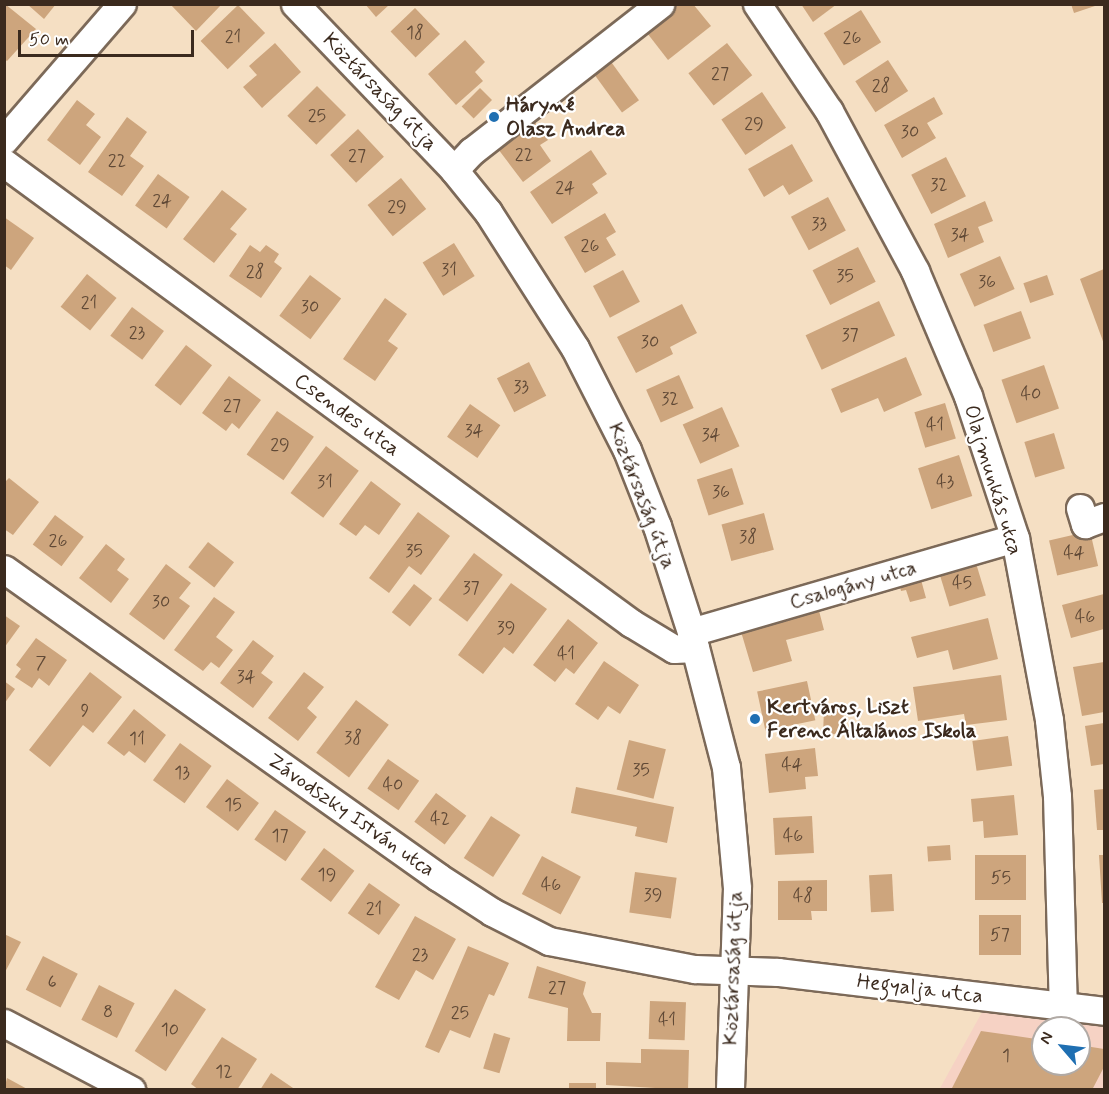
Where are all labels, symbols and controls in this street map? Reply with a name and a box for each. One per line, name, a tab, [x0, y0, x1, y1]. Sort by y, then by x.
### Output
scale bar	[21, 18, 196, 56]
house number: 18	[406, 22, 424, 44]
house number: 21	[225, 26, 241, 48]
house number: 26	[843, 27, 861, 49]
text: 50 m	[29, 28, 69, 52]
street label: Köztársaság útja	[317, 28, 443, 156]
house number: 27	[711, 63, 729, 85]
house number: 28	[872, 75, 890, 97]
place label: Háryné Olasz Andrea	[506, 92, 628, 142]
house number: 25	[308, 105, 326, 127]
marker: Háryné Olasz Andrea	[487, 110, 501, 124]
house number: 29	[744, 113, 764, 135]
house number: 30	[901, 121, 919, 143]
house number: 22	[515, 144, 533, 166]
house number: 27	[348, 145, 366, 167]
house number: 22	[108, 150, 126, 172]
house number: 32	[930, 174, 948, 196]
house number: 24	[555, 177, 575, 199]
house number: 24	[152, 190, 172, 212]
house number: 29	[387, 196, 407, 218]
house number: 33	[811, 213, 827, 235]
house number: 34	[950, 224, 970, 246]
house number: 26	[581, 235, 599, 257]
house number: 31	[441, 259, 457, 281]
house number: 28	[246, 261, 264, 283]
house number: 35	[836, 265, 854, 287]
house number: 36	[978, 271, 996, 293]
house number: 21	[81, 292, 97, 314]
house number: 30	[301, 296, 319, 318]
house number: 23	[129, 322, 145, 344]
house number: 37	[841, 324, 859, 346]
house number: 30	[641, 331, 659, 353]
street label: Csendes utca	[288, 368, 406, 462]
house number: 33	[513, 376, 529, 398]
house number: 40	[1021, 383, 1041, 405]
house number: 32	[661, 388, 679, 410]
house number: 27	[223, 395, 241, 417]
street label: Olajmunkás utca	[957, 399, 1029, 561]
house number: 41	[926, 414, 944, 436]
street label: Köztársaság útja	[602, 419, 682, 573]
house number: 34	[464, 420, 484, 442]
house number: 34	[701, 424, 721, 446]
house number: 29	[270, 434, 290, 456]
house number: 31	[317, 471, 333, 493]
house number: 43	[936, 471, 954, 493]
house number: 36	[712, 481, 730, 503]
house number: 38	[739, 526, 757, 548]
house number: 26	[49, 530, 67, 552]
house number: 35	[405, 540, 423, 562]
house number: 44	[1063, 542, 1085, 564]
street label: Csalogány utca	[784, 554, 922, 616]
house number: 45	[952, 572, 972, 594]
house number: 37	[462, 577, 480, 599]
house number: 30	[152, 591, 170, 613]
house number: 46	[1075, 606, 1095, 628]
house number: 39	[497, 617, 515, 639]
house number: 41	[557, 643, 575, 665]
house number: 7	[36, 652, 46, 674]
house number: 34	[236, 666, 256, 688]
place label: Kertváros, Liszt Ferenc Általános Iskola	[767, 694, 979, 744]
house number: 9	[81, 700, 89, 722]
marker: Kertváros, Liszt Ferenc Általános Iskola	[748, 712, 762, 726]
house number: 38	[344, 727, 362, 749]
house number: 11	[129, 728, 145, 750]
street label: Závodszky István utca	[260, 746, 442, 884]
house number: 44	[781, 754, 803, 776]
house number: 35	[632, 759, 650, 781]
house number: 13	[174, 762, 190, 784]
house number: 40	[383, 774, 403, 796]
house number: 15	[224, 794, 242, 816]
house number: 42	[430, 808, 450, 830]
house number: 17	[271, 825, 289, 847]
house number: 46	[783, 825, 803, 847]
house number: 19	[318, 864, 336, 886]
house number: 55	[991, 867, 1011, 889]
house number: 46	[541, 874, 561, 896]
house number: 39	[644, 884, 662, 906]
house number: 48	[793, 885, 813, 907]
street label: Köztársaság útja	[718, 890, 748, 1046]
house number: 21	[366, 898, 382, 920]
house number: 57	[990, 924, 1010, 946]
house number: 23	[412, 944, 428, 966]
street label: Hegyalja utca	[856, 969, 984, 1009]
house number: 6	[47, 971, 57, 993]
house number: 27	[548, 977, 566, 999]
house number: 8	[103, 1001, 113, 1023]
house number: 25	[451, 1002, 469, 1024]
house number: 41	[658, 1009, 676, 1031]
north arrow	[1031, 1016, 1091, 1076]
house number: 10	[161, 1019, 179, 1041]
text: N	[1035, 1029, 1058, 1048]
house number: 1	[1002, 1045, 1010, 1067]
house number: 12	[215, 1061, 233, 1083]

